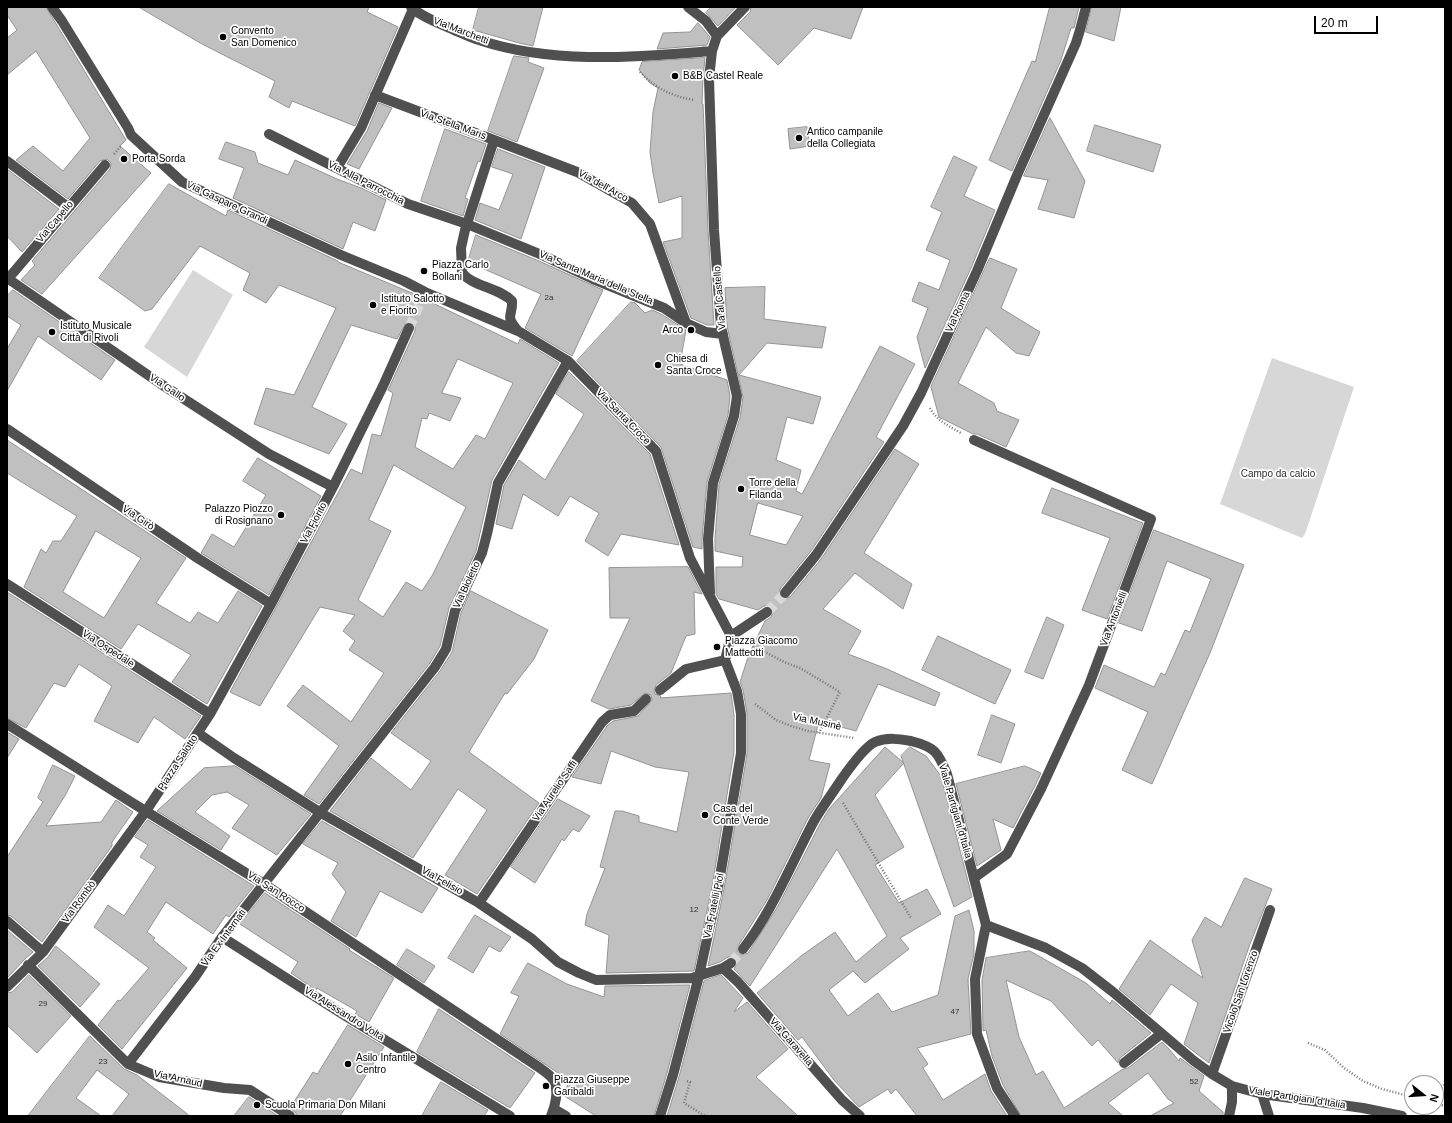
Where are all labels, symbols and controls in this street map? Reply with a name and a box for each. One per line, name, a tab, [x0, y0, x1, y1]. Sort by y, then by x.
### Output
scale bar	[1316, 8, 1380, 34]
street label: Via Marchetti	[432, 15, 490, 47]
text: 20 m	[1321, 16, 1348, 30]
place label: Convento San Domenico	[231, 25, 297, 48]
marker: Convento San Domenico	[218, 32, 228, 42]
place label: B&B Castel Reale	[683, 70, 763, 82]
marker: B&B Castel Reale	[670, 71, 680, 81]
street label: Via Stella Maris	[418, 108, 488, 142]
place label: Antico campanile della Collegiata	[807, 126, 883, 150]
marker: Antico campanile della Collegiata	[794, 133, 804, 143]
place label: Porta Sorda	[132, 153, 185, 165]
marker: Porta Sorda	[119, 154, 129, 164]
street label: Via Alla Parrocchia	[326, 159, 406, 207]
street label: Via dell'Arco	[576, 167, 630, 205]
street label: Via Gaspare Grandi	[184, 179, 270, 227]
street label: Via Capello	[34, 199, 76, 245]
street label: Via Santa Maria della Stella	[537, 249, 655, 307]
place label: Piazza Carlo Bollani	[432, 259, 489, 282]
marker: Piazza Carlo Bollani	[419, 266, 429, 276]
street label: Via al Castello	[711, 266, 729, 330]
street label: Via Roma	[943, 290, 973, 334]
place label: Istituto Salotto e Fiorito	[381, 293, 444, 316]
house number: 2a	[545, 293, 553, 303]
marker: Istituto Salotto e Fiorito	[368, 300, 378, 310]
place label: Istituto Musicale Città di Rivoli	[60, 320, 132, 344]
place label: Arco	[662, 324, 683, 336]
marker: Arco	[686, 325, 696, 335]
marker: Istituto Musicale Città di Rivoli	[47, 327, 57, 337]
place label: Chiesa di Santa Croce	[666, 353, 722, 376]
marker: Chiesa di Santa Croce	[653, 360, 663, 370]
street label: Via Gallo	[147, 372, 187, 404]
street label: Via Santa Croce	[593, 387, 653, 447]
park label: Campo da calcio	[1241, 468, 1315, 480]
place label: Torre della Filanda	[749, 477, 796, 500]
marker: Torre della Filanda	[736, 484, 746, 494]
street label: Via Fiorito	[298, 500, 330, 546]
street label: Via Girò	[120, 503, 156, 533]
place label: Palazzo Piozzo di Rosignano	[205, 503, 273, 526]
marker: Palazzo Piozzo di Rosignano	[276, 510, 286, 520]
street label: Via Bioletto	[451, 560, 483, 610]
street label: Via Antonielli	[1098, 590, 1130, 648]
street label: Via Ospedale	[80, 628, 136, 670]
place label: Piazza Giacomo Matteotti	[725, 635, 798, 658]
marker: Piazza Giacomo Matteotti	[712, 642, 722, 652]
street label: Via Musinè	[792, 711, 842, 733]
street label: Piazza Salotto	[156, 733, 200, 793]
street label: Via Aurelio Saffi	[530, 758, 580, 824]
street label: Viale Partigiani d'Italia	[936, 762, 974, 860]
place label: Casa del Conte Verde	[713, 803, 769, 826]
marker: Casa del Conte Verde	[700, 810, 710, 820]
street label: Via Felisio	[419, 864, 465, 898]
street label: Via San Rocco	[245, 869, 307, 915]
street label: Via Fratelli Piol	[701, 872, 727, 940]
street label: Via Rombò	[60, 879, 98, 925]
house number: 12	[690, 905, 698, 915]
street label: Via Ex Internati	[199, 907, 249, 969]
street label: Vicolo San Lorenzo	[1221, 949, 1261, 1035]
street label: Via Alessandro Volta	[302, 985, 386, 1043]
house number: 29	[39, 999, 47, 1009]
house number: 47	[951, 1007, 959, 1017]
street label: Via Garavella	[767, 1015, 815, 1069]
place label: Asilo Infantile Centro	[356, 1052, 415, 1076]
house number: 23	[99, 1057, 107, 1067]
marker: Asilo Infantile Centro	[343, 1059, 353, 1069]
street label: Via Arnaud	[153, 1068, 203, 1090]
place label: Piazza Giuseppe Garibaldi	[554, 1074, 630, 1098]
north arrow	[1404, 1075, 1444, 1115]
house number: 52	[1190, 1077, 1198, 1087]
marker: Piazza Giuseppe Garibaldi	[541, 1081, 551, 1091]
street label: Viale Partigiani d'Italia	[1248, 1084, 1346, 1112]
text: N	[1428, 1093, 1441, 1104]
place label: Scuola Primaria Don Milani	[265, 1099, 386, 1111]
marker: Scuola Primaria Don Milani	[252, 1100, 262, 1110]

